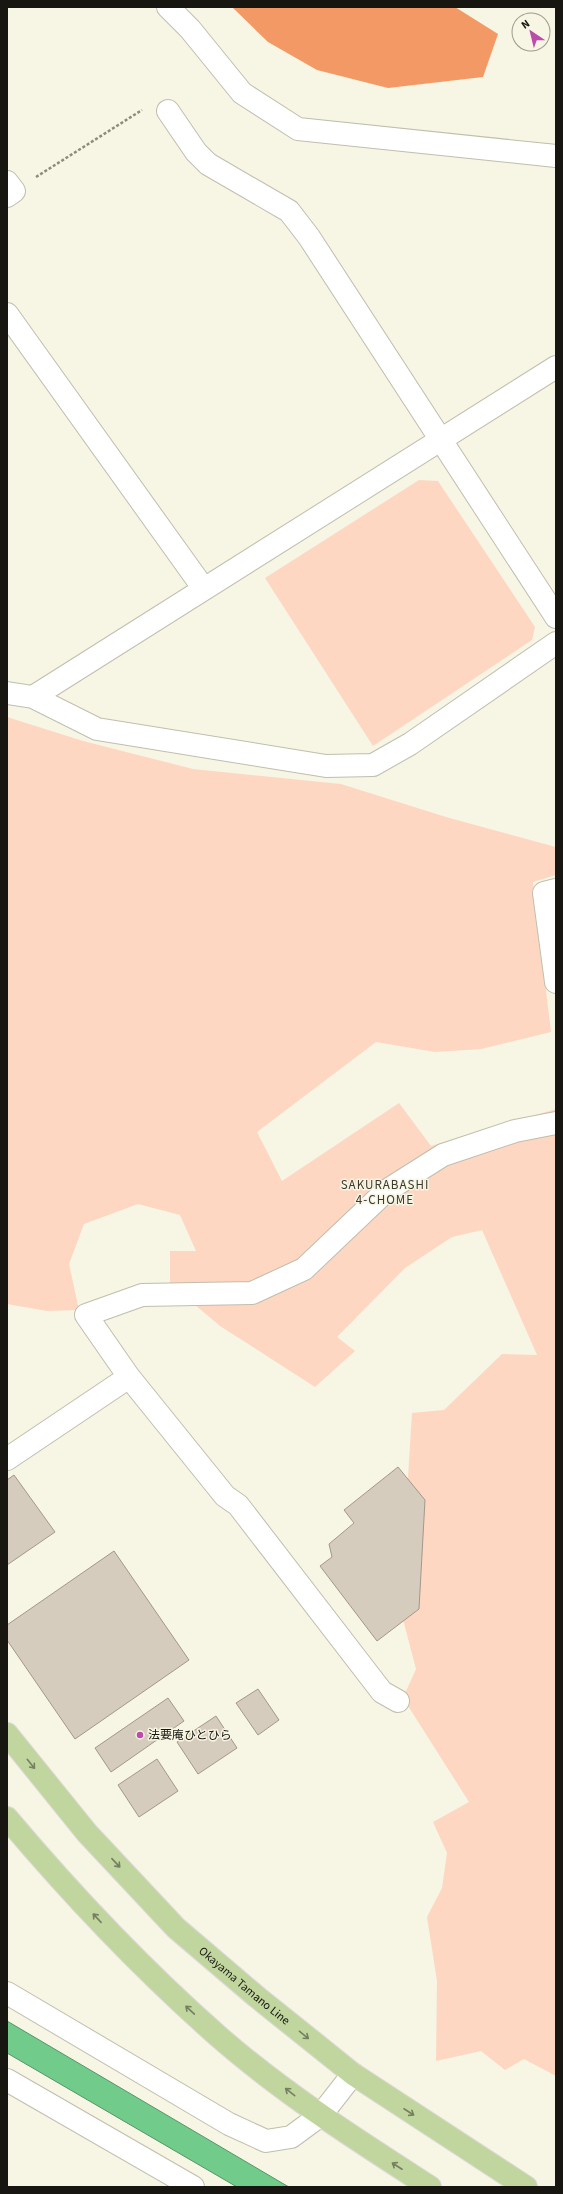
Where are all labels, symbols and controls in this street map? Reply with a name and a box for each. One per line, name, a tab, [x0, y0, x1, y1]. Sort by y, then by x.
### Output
north arrow	[511, 12, 551, 52]
text: N	[518, 16, 533, 32]
district label: SAKURABASHI 4-CHOME	[341, 1176, 429, 1209]
place label: 法要庵ひとひら	[148, 1727, 232, 1744]
marker: 法要庵ひとひら	[135, 1730, 145, 1740]
one-way arrow	[27, 1759, 36, 1770]
one-way arrow	[111, 1858, 120, 1868]
one-way arrow	[93, 1913, 102, 1923]
street label: Okayama Tamano Line	[195, 1943, 293, 2029]
one-way arrow	[185, 2005, 195, 2014]
one-way arrow	[299, 2031, 310, 2040]
one-way arrow	[285, 2088, 296, 2096]
one-way arrow	[404, 2107, 415, 2116]
one-way arrow	[391, 2161, 403, 2169]

